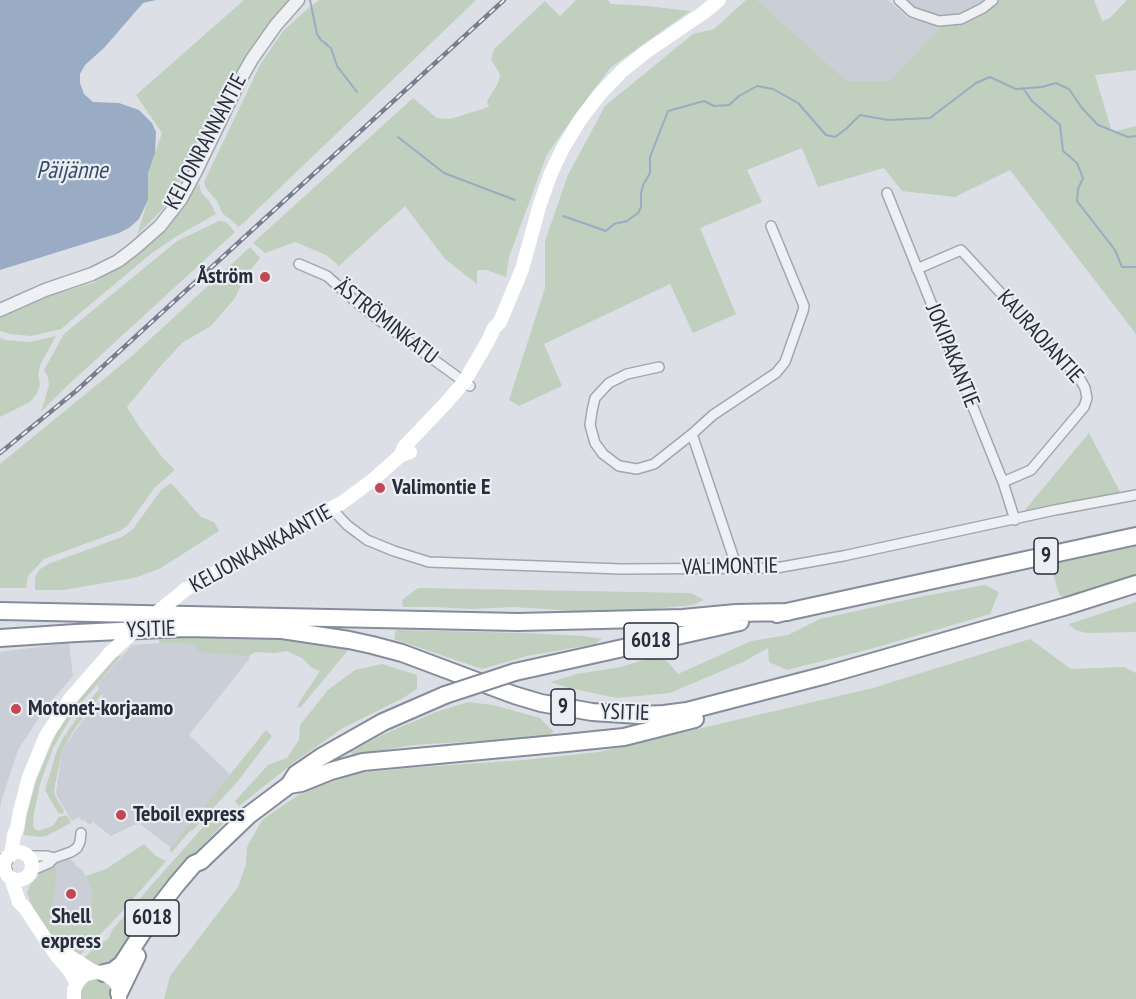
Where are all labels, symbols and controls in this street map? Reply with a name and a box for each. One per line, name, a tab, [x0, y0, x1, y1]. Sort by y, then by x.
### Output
street label: KELJONRANNANTIE	[159, 70, 253, 214]
water label: Päijänne	[36, 157, 108, 185]
place label: Åström	[197, 264, 253, 290]
marker: Åström	[258, 270, 272, 284]
street label: ÄSTRÖMINKATU	[329, 274, 443, 370]
street label: KAURAOJANTIE	[991, 285, 1089, 389]
street label: JOKIPAKANTIE	[919, 300, 985, 412]
place label: Valimontie E	[392, 475, 490, 501]
marker: Valimontie E	[373, 481, 387, 495]
street label: KELJONKANKAANTIE	[185, 499, 337, 599]
road number: 9	[1034, 538, 1058, 574]
street label: VALIMONTIE	[682, 553, 778, 581]
street label: YSITIE	[126, 616, 176, 644]
road number: 6018	[624, 623, 678, 659]
road number: 9	[551, 689, 575, 725]
place label: Motonet-korjaamo	[28, 696, 173, 722]
street label: YSITIE	[600, 699, 650, 727]
marker: Motonet-korjaamo	[9, 702, 23, 716]
place label: Teboil express	[133, 802, 245, 828]
marker: Teboil express	[114, 808, 128, 822]
marker: Shell express	[64, 887, 78, 901]
road number: 6018	[125, 900, 179, 936]
place label: Shell express	[41, 904, 101, 956]

